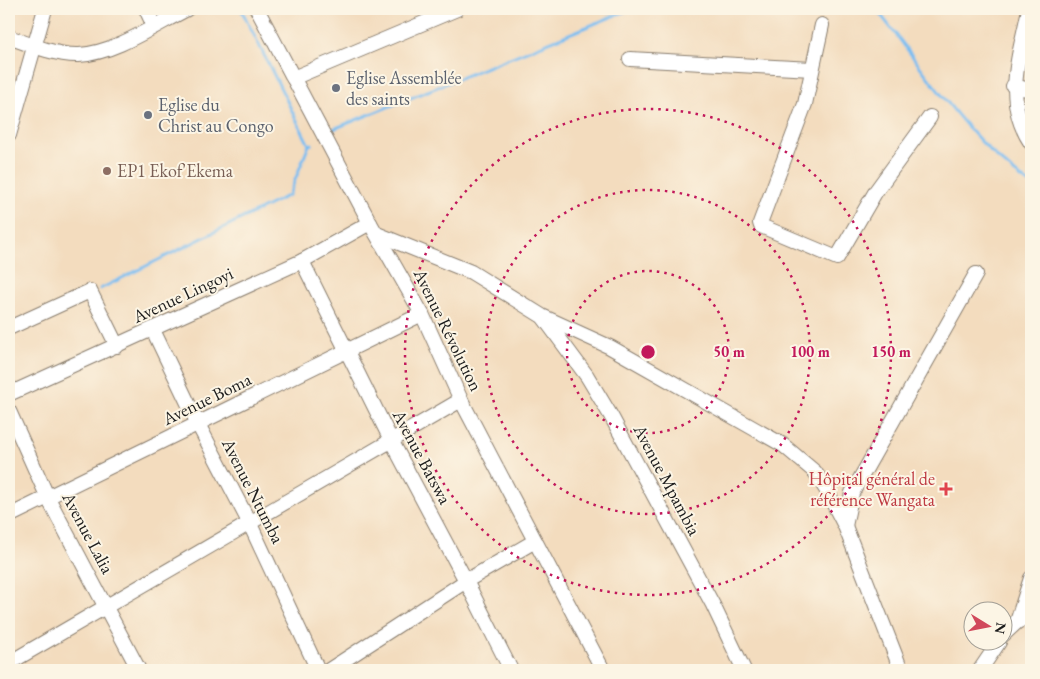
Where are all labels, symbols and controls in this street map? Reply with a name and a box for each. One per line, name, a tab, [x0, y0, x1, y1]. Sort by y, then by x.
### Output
place label: Eglise Assemblée des saints	[346, 66, 461, 110]
marker: Eglise Assemblée des saints	[330, 82, 342, 94]
place label: Eglise du Christ au Congo	[158, 93, 274, 137]
marker: Eglise du Christ au Congo	[142, 109, 154, 121]
place label: EP1 Ekof'Ekema	[117, 159, 234, 182]
marker: EP1 Ekof'Ekema	[101, 165, 113, 177]
street label: Avenue Lingoyi	[128, 261, 237, 328]
street label: Avenue Révolution	[408, 264, 488, 395]
text: 50 m	[713, 342, 745, 361]
text: 100 m	[790, 342, 830, 361]
text: 150 m	[871, 342, 911, 361]
centre of rings	[639, 343, 657, 361]
street label: Avenue Boma	[158, 367, 256, 430]
street label: Avenue Batswa	[387, 405, 457, 509]
street label: Avenue Mpambia	[628, 419, 707, 540]
street label: Avenue Ntumba	[217, 434, 290, 548]
place label: Hôpital général de référence Wangata	[808, 467, 936, 511]
marker: Hôpital général de référence Wangata	[939, 482, 953, 496]
street label: Avenue Lalia	[57, 487, 120, 578]
north arrow	[962, 602, 1012, 652]
text: N	[991, 621, 1011, 636]

